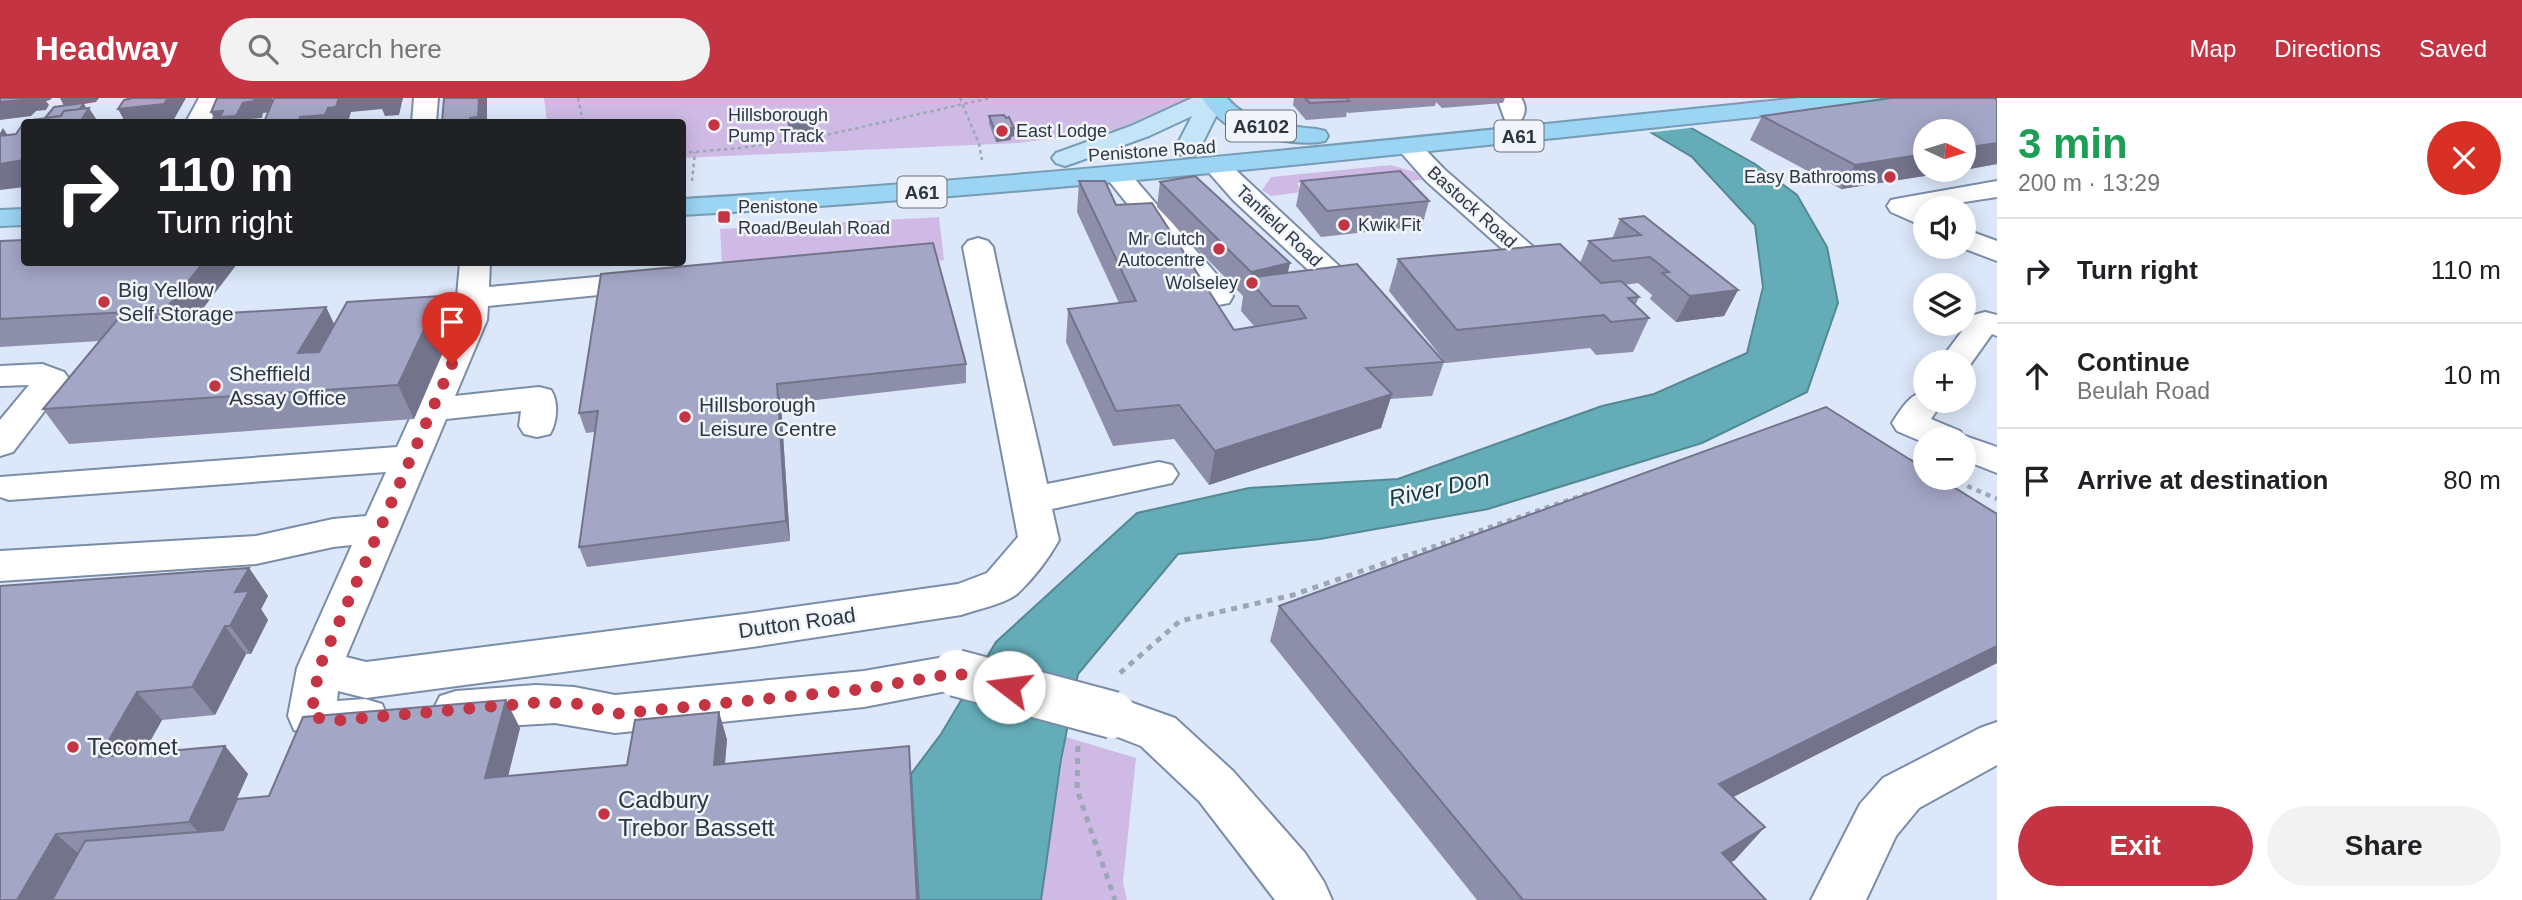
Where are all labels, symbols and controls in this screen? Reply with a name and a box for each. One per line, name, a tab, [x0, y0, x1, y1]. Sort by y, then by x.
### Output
search box	[220, 18, 710, 81]
text: Headway	[35, 30, 178, 67]
icon: search	[244, 30, 282, 68]
text: Search here	[300, 34, 442, 64]
text: Map	[2190, 35, 2236, 62]
text: Directions	[2274, 35, 2381, 62]
text: Saved	[2419, 35, 2487, 62]
place label: Hillsborough Pump Track	[728, 105, 828, 146]
road number: A6102	[1226, 110, 1296, 142]
marker: Hillsborough Pump Track	[706, 117, 722, 133]
north arrow	[1913, 119, 1976, 182]
map controls	[1913, 119, 1976, 490]
road number: A61	[1494, 120, 1544, 152]
text: 3 min	[2018, 120, 2128, 167]
place label: East Lodge	[1016, 121, 1107, 141]
button: close	[2427, 121, 2501, 195]
marker: East Lodge	[994, 123, 1010, 139]
street label: Penistone Road	[1087, 137, 1217, 165]
icon: right	[42, 147, 133, 238]
text: 110 m	[157, 147, 293, 201]
street label: Bastock Road	[1424, 162, 1520, 252]
place label: Easy Bathrooms	[1744, 167, 1876, 187]
marker: Easy Bathrooms	[1882, 169, 1898, 185]
text: 200 m · 13:29	[2018, 170, 2160, 196]
road number: A61	[898, 176, 946, 208]
street label: Tanfield Road	[1232, 181, 1326, 271]
button: sound	[1913, 196, 1976, 259]
place label: Penistone Road/Beulah Road	[738, 197, 890, 238]
text: Turn right	[157, 204, 293, 240]
marker: Penistone Road/Beulah Road	[716, 209, 732, 225]
place label: Kwik Fit	[1358, 215, 1421, 235]
marker: Kwik Fit	[1336, 217, 1352, 233]
place label: Mr Clutch Autocentre	[1118, 229, 1205, 270]
marker: Mr Clutch Autocentre	[1211, 241, 1227, 257]
icon: right	[2018, 252, 2056, 290]
text: Turn right	[2077, 255, 2198, 285]
text: 110 m	[2431, 255, 2501, 285]
place label: Wolseley	[1165, 273, 1238, 293]
button: layers	[1913, 273, 1976, 336]
marker: Wolseley	[1244, 275, 1260, 291]
place label: Big Yellow Self Storage	[118, 278, 234, 325]
pin	[422, 292, 482, 364]
marker: Big Yellow Self Storage	[96, 294, 112, 310]
icon: arrive	[433, 303, 471, 341]
text: Continue	[2077, 347, 2190, 377]
button: +	[1913, 350, 1976, 413]
icon: ahead	[2018, 357, 2056, 395]
text: 10 m	[2443, 360, 2501, 390]
place label: Sheffield Assay Office	[229, 362, 347, 409]
marker: Sheffield Assay Office	[207, 378, 223, 394]
text: Beulah Road	[2077, 378, 2210, 404]
place label: Hillsborough Leisure Centre	[699, 393, 837, 440]
marker: Hillsborough Leisure Centre	[677, 409, 693, 425]
button: −	[1913, 427, 1976, 490]
icon: arrive	[2018, 462, 2056, 500]
water label: River Don	[1386, 465, 1492, 511]
text: Arrive at destination	[2077, 465, 2328, 495]
text: 80 m	[2443, 465, 2501, 495]
street label: Dutton Road	[737, 603, 857, 642]
position arrow	[972, 650, 1046, 724]
place label: Tecomet	[87, 733, 178, 760]
marker: Tecomet	[65, 739, 81, 755]
place label: Cadbury Trebor Bassett	[618, 786, 775, 841]
marker: Cadbury Trebor Bassett	[596, 806, 612, 822]
button: Exit	[2018, 806, 2253, 886]
button: Share	[2267, 806, 2501, 886]

